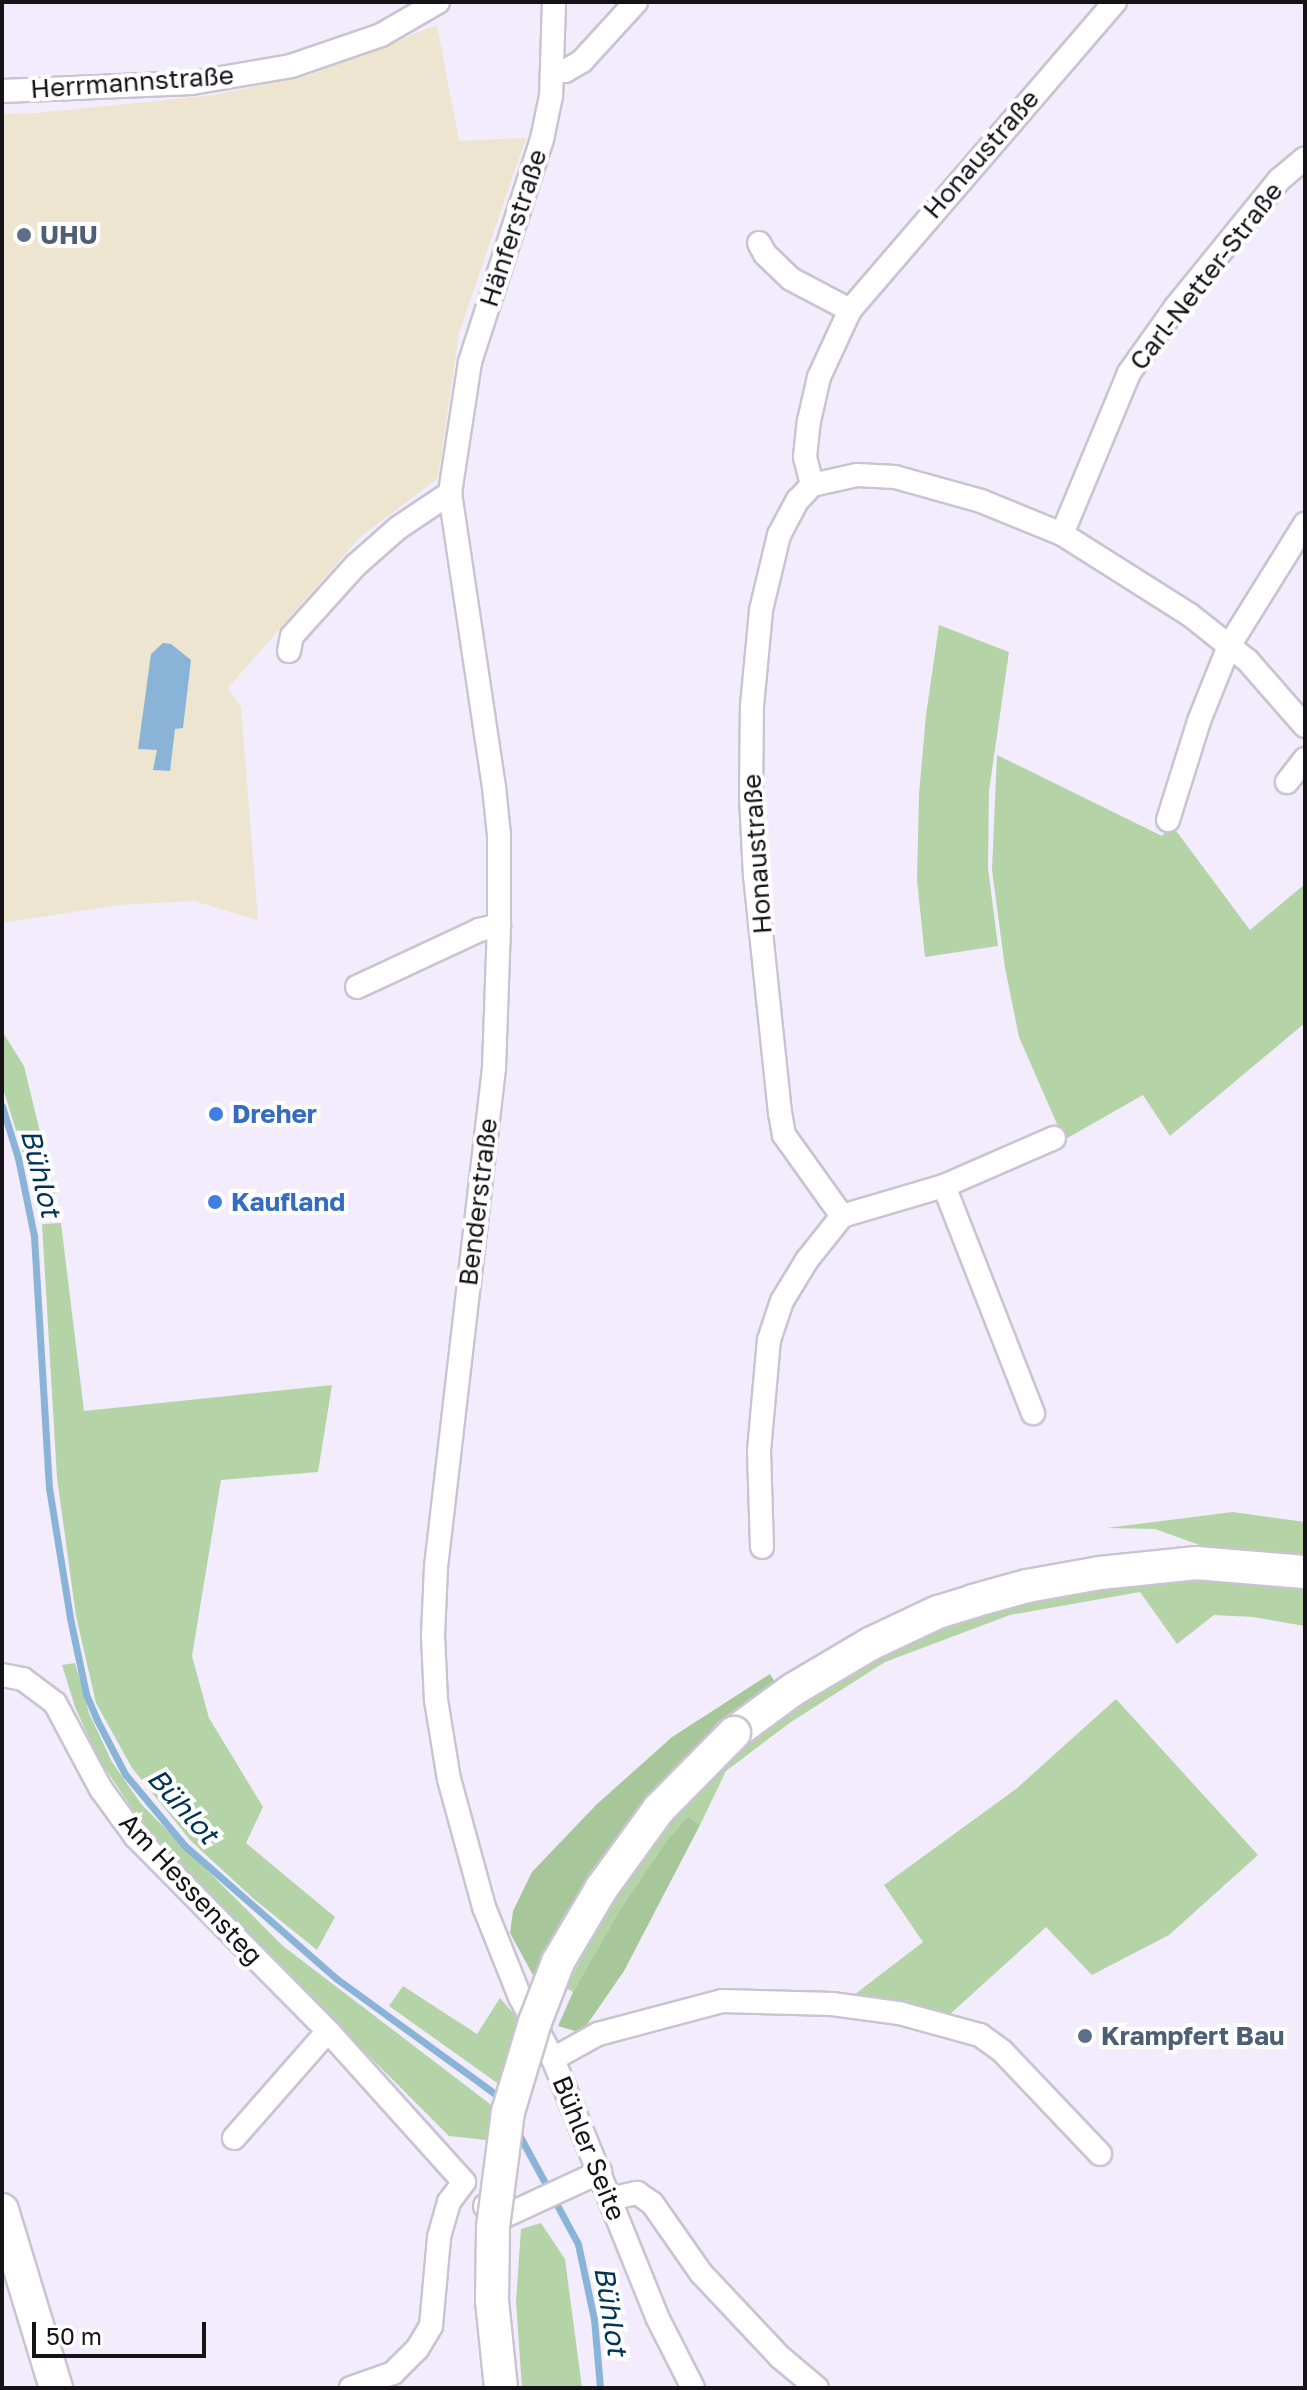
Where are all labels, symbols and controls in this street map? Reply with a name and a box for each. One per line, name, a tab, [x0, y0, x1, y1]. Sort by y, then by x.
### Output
street label: Herrmannstraße	[29, 59, 235, 105]
street label: Honaustraße	[917, 83, 1045, 225]
street label: Hänferstraße	[473, 145, 553, 311]
street label: Carl-Netter-Straße	[1123, 176, 1289, 376]
place label: UHU	[40, 219, 98, 251]
marker: UHU	[15, 226, 33, 244]
street label: Honaustraße	[736, 773, 778, 935]
place label: Dreher	[232, 1098, 317, 1130]
marker: Dreher	[207, 1105, 225, 1123]
street label: Benderstraße	[452, 1116, 504, 1288]
water label: Bühlot	[14, 1125, 68, 1221]
place label: Kaufland	[231, 1186, 345, 1218]
marker: Kaufland	[206, 1193, 224, 1211]
water label: Bühlot	[141, 1761, 225, 1851]
street label: Am Hessensteg	[113, 1807, 269, 1971]
place label: Krampfert Bau	[1101, 2020, 1284, 2052]
marker: Krampfert Bau	[1076, 2027, 1094, 2045]
street label: Bühler Seite	[546, 2071, 632, 2225]
water label: Bühlot	[587, 2264, 635, 2358]
scale bar	[36, 2306, 210, 2356]
text: 50 m	[46, 2321, 102, 2350]

